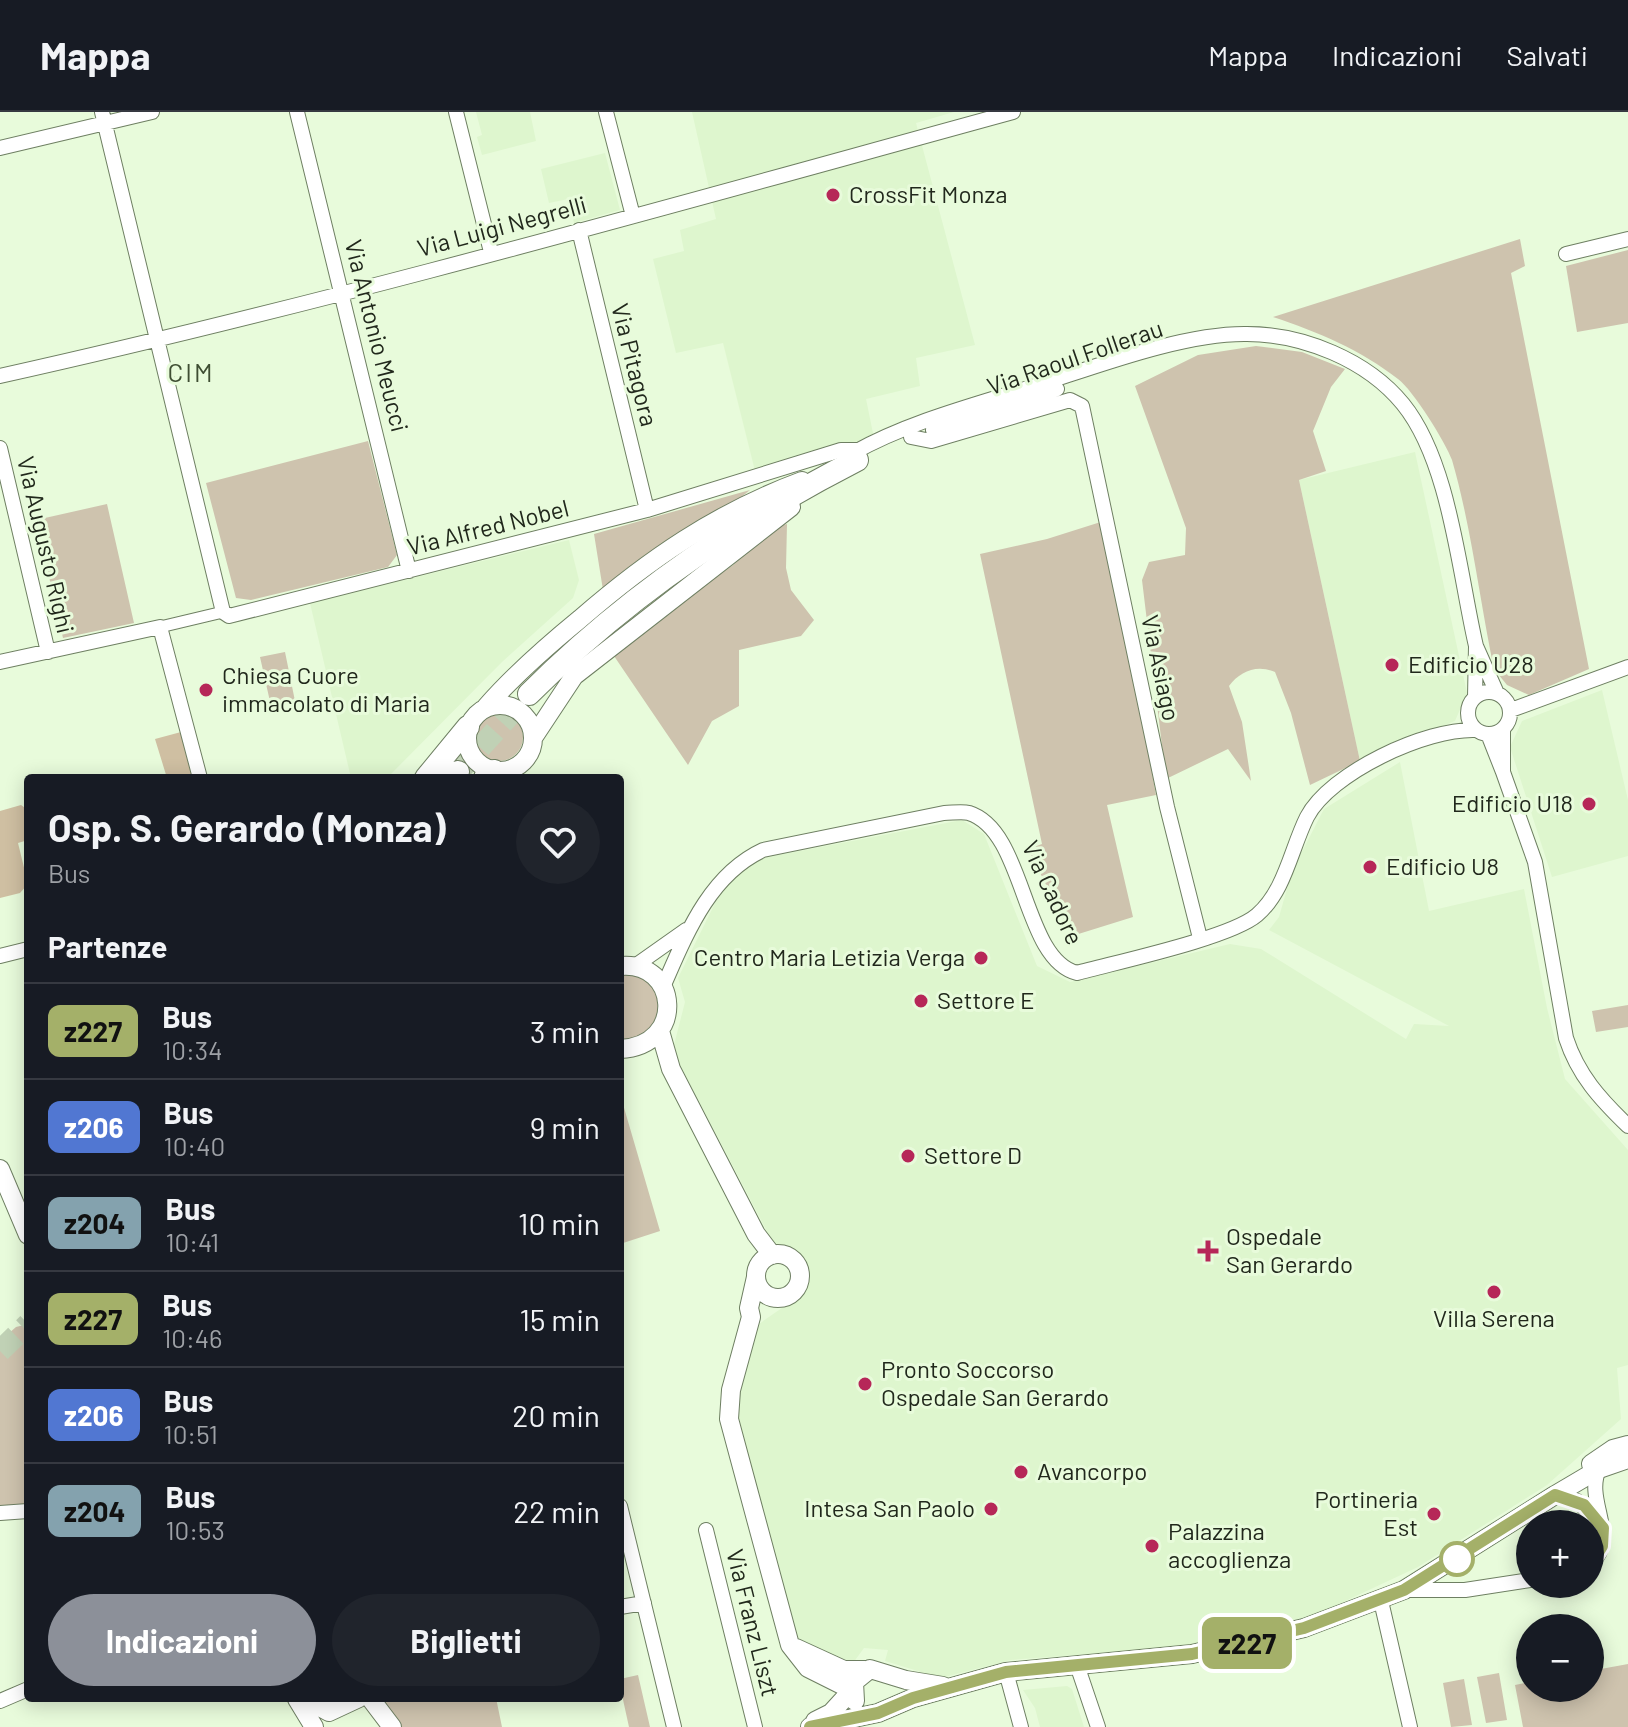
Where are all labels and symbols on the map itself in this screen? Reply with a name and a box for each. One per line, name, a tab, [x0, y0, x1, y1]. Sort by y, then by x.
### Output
place label: CrossFit Monza	[849, 179, 1007, 208]
marker: CrossFit Monza	[824, 186, 842, 204]
street label: Via Luigi Negrelli	[414, 189, 589, 262]
street label: Via Antonio Meucci	[340, 237, 415, 435]
street label: Via Pitagora	[606, 300, 665, 429]
street label: Via Raoul Follerau	[983, 313, 1166, 400]
district label: CIM	[167, 356, 215, 387]
street label: Via Augusto Righi	[12, 453, 81, 636]
street label: Via Alfred Nobel	[404, 492, 572, 561]
street label: Via Asiago	[1136, 612, 1187, 723]
place label: Edificio U28	[1408, 649, 1534, 678]
marker: Edificio U28	[1383, 656, 1401, 674]
place label: Chiesa Cuore immacolato di Maria	[222, 660, 430, 717]
marker: Chiesa Cuore immacolato di Maria	[197, 681, 215, 699]
place label: Edificio U18	[1452, 788, 1573, 817]
marker: Edificio U18	[1580, 795, 1598, 813]
street label: Via Cadore	[1017, 836, 1090, 949]
place label: Edificio U8	[1386, 851, 1499, 880]
marker: Edificio U8	[1361, 858, 1379, 876]
place label: Centro Maria Letizia Verga	[694, 942, 965, 971]
marker: Centro Maria Letizia Verga	[972, 949, 990, 967]
place label: Settore E	[937, 985, 1035, 1014]
marker: Settore E	[912, 992, 930, 1010]
place label: Settore D	[924, 1140, 1022, 1169]
marker: Settore D	[899, 1147, 917, 1165]
place label: Ospedale San Gerardo	[1226, 1221, 1353, 1278]
marker: Ospedale San Gerardo	[1197, 1240, 1219, 1262]
marker: Villa Serena	[1485, 1283, 1503, 1301]
place label: Villa Serena	[1433, 1303, 1555, 1332]
place label: Pronto Soccorso Ospedale San Gerardo	[881, 1354, 1109, 1411]
marker: Pronto Soccorso Ospedale San Gerardo	[856, 1375, 874, 1393]
place label: Avancorpo	[1037, 1456, 1147, 1485]
marker: Avancorpo	[1012, 1463, 1030, 1481]
place label: Portineria Est	[1315, 1484, 1418, 1541]
place label: Intesa San Paolo	[804, 1493, 975, 1522]
marker: Intesa San Paolo	[982, 1500, 1000, 1518]
marker: Portineria Est	[1425, 1505, 1443, 1523]
place label: Palazzina accoglienza	[1168, 1516, 1291, 1573]
marker: Palazzina accoglienza	[1143, 1537, 1161, 1555]
unlabelled marker	[1440, 1542, 1474, 1576]
street label: Via Franz Liszt	[721, 1546, 786, 1699]
line badge: z227	[1191, 1617, 1303, 1669]

